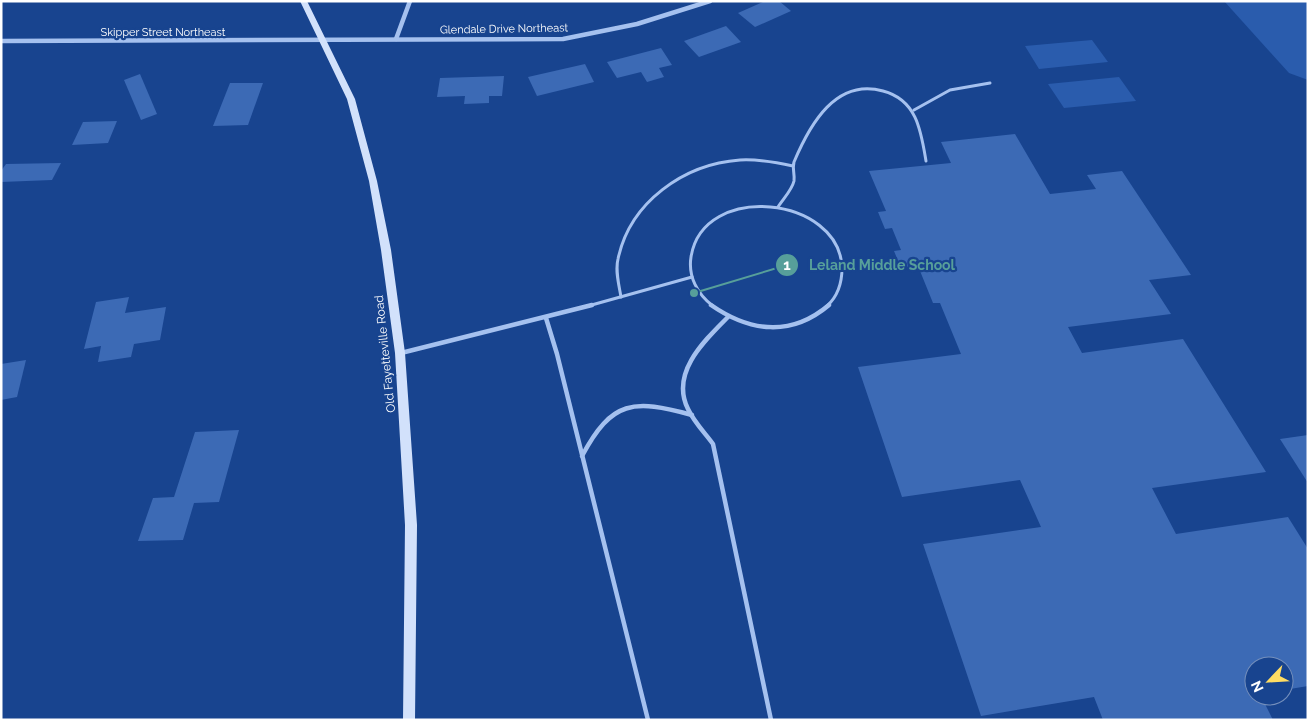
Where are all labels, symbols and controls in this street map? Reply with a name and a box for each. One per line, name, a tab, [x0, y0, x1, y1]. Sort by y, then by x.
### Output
street label: Glendale Drive Northeast	[440, 21, 569, 37]
street label: Skipper Street Northeast	[101, 26, 226, 39]
callout: Leland Middle School	[774, 251, 965, 280]
text: 1	[783, 256, 791, 274]
text: Leland Middle School	[809, 257, 956, 273]
street label: Old Fayetteville Road	[372, 295, 398, 413]
north arrow	[1244, 656, 1294, 706]
text: N	[1248, 678, 1267, 695]

